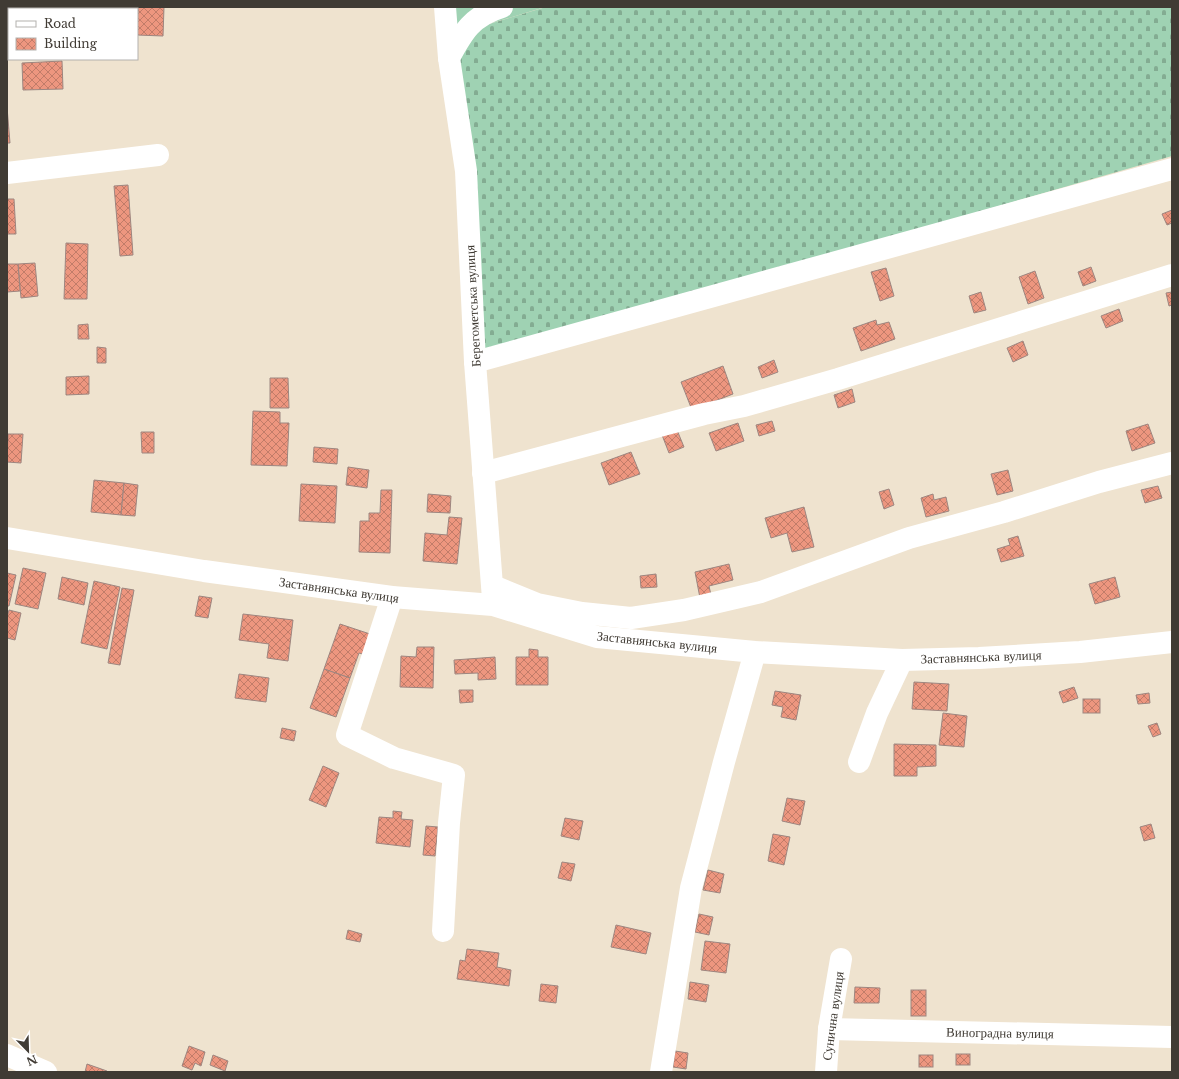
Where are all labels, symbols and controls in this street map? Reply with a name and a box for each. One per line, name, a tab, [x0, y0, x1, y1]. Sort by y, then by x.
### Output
legend	[8, 8, 138, 60]
text: Road	[44, 16, 76, 31]
text: Building	[44, 36, 98, 51]
street label: Берегометська вулиця	[461, 245, 485, 367]
street label: Заставнянська вулиця	[278, 573, 400, 607]
street label: Заставнянська вулиця	[596, 627, 718, 657]
street label: Заставнянська вулиця	[920, 646, 1042, 668]
street label: Сунична вулиця	[818, 970, 848, 1062]
street label: Виноградна вулиця	[946, 1024, 1054, 1042]
north arrow	[8, 1031, 48, 1071]
text: N	[24, 1052, 39, 1069]

